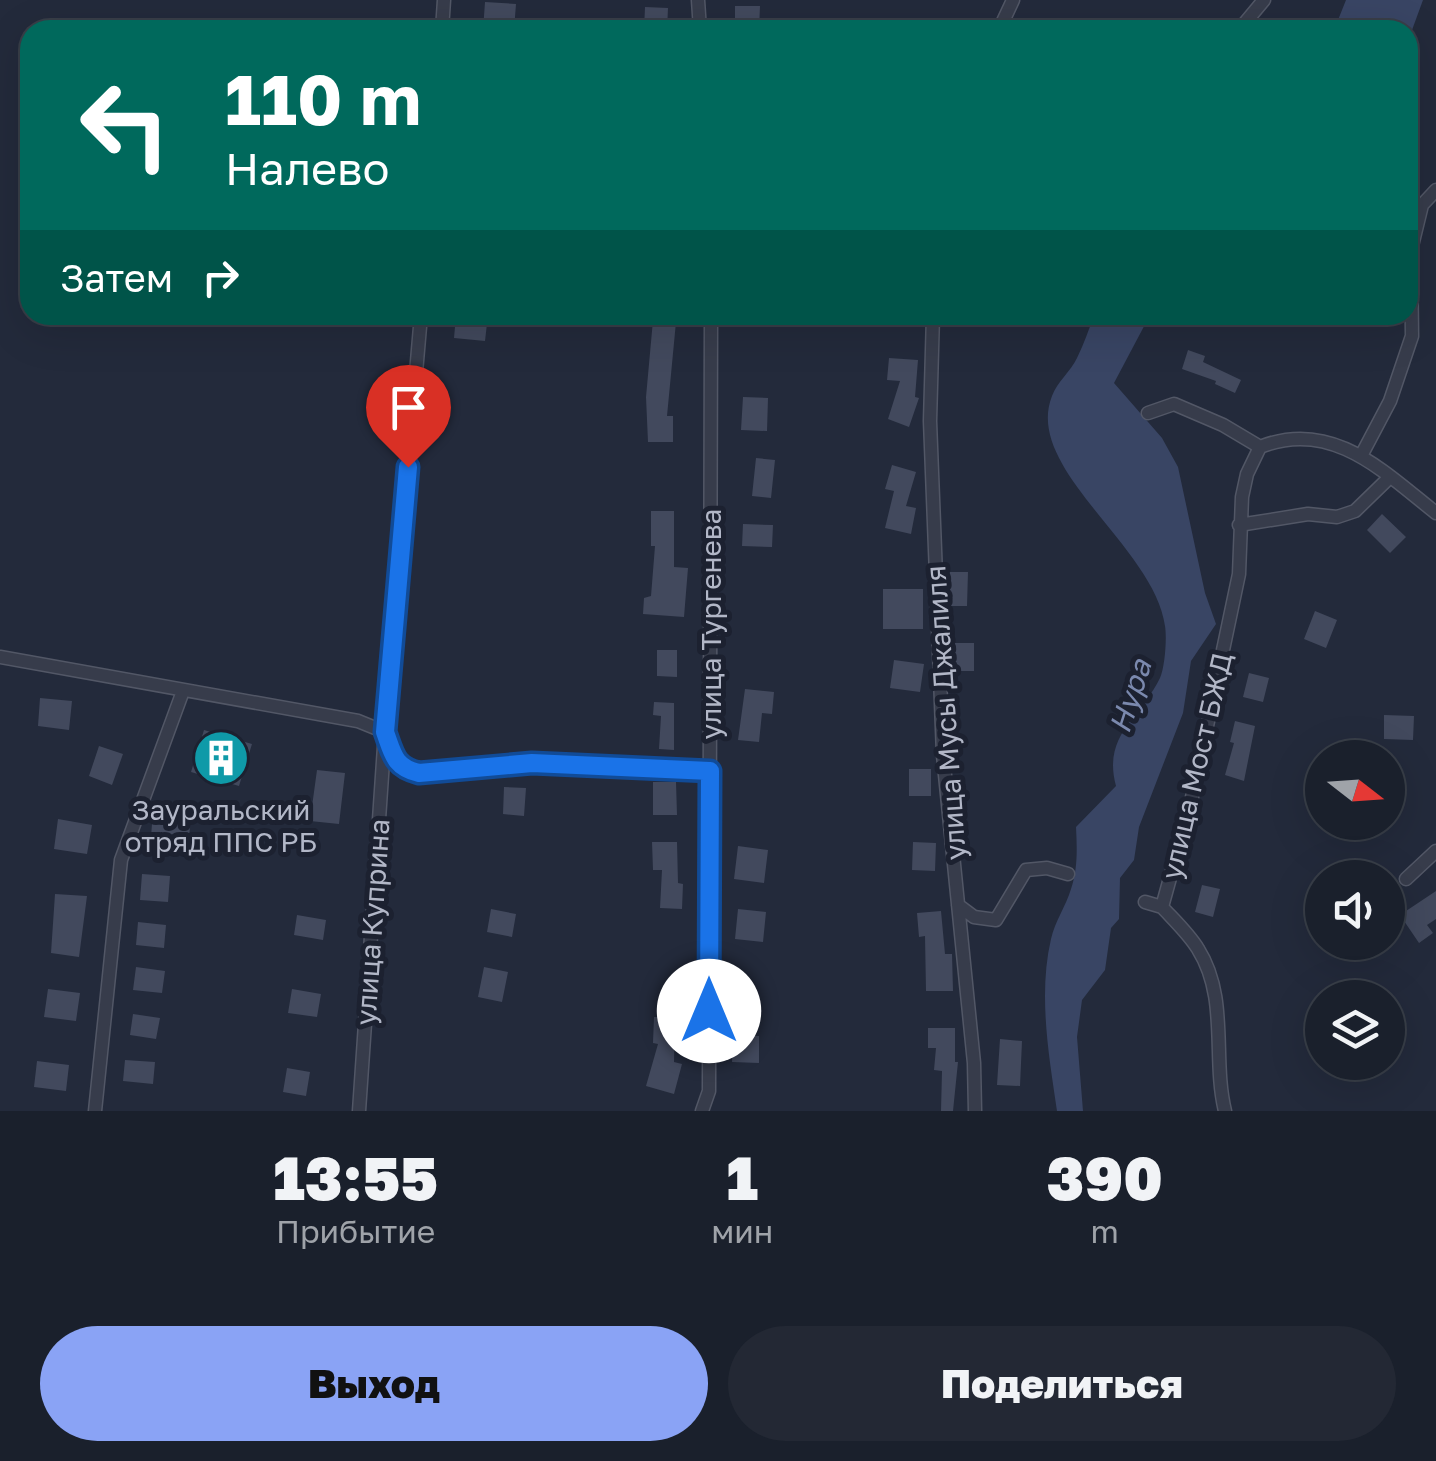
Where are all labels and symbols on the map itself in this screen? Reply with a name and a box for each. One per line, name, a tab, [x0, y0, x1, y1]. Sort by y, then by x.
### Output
pin	[366, 365, 451, 468]
street label: улица Тургенева	[694, 509, 727, 739]
street label: улица Мусы Джалиля	[918, 565, 972, 861]
street label: улица Мост БЖД	[1154, 649, 1238, 883]
water label: Нура	[1101, 654, 1159, 737]
building icon: Зауральский отряд ППС РБ	[191, 728, 251, 788]
north arrow	[1305, 740, 1405, 840]
place label: Зауральский отряд ППС РБ	[125, 793, 317, 858]
street label: улица Куприна	[348, 817, 396, 1027]
position arrow	[657, 959, 761, 1063]

